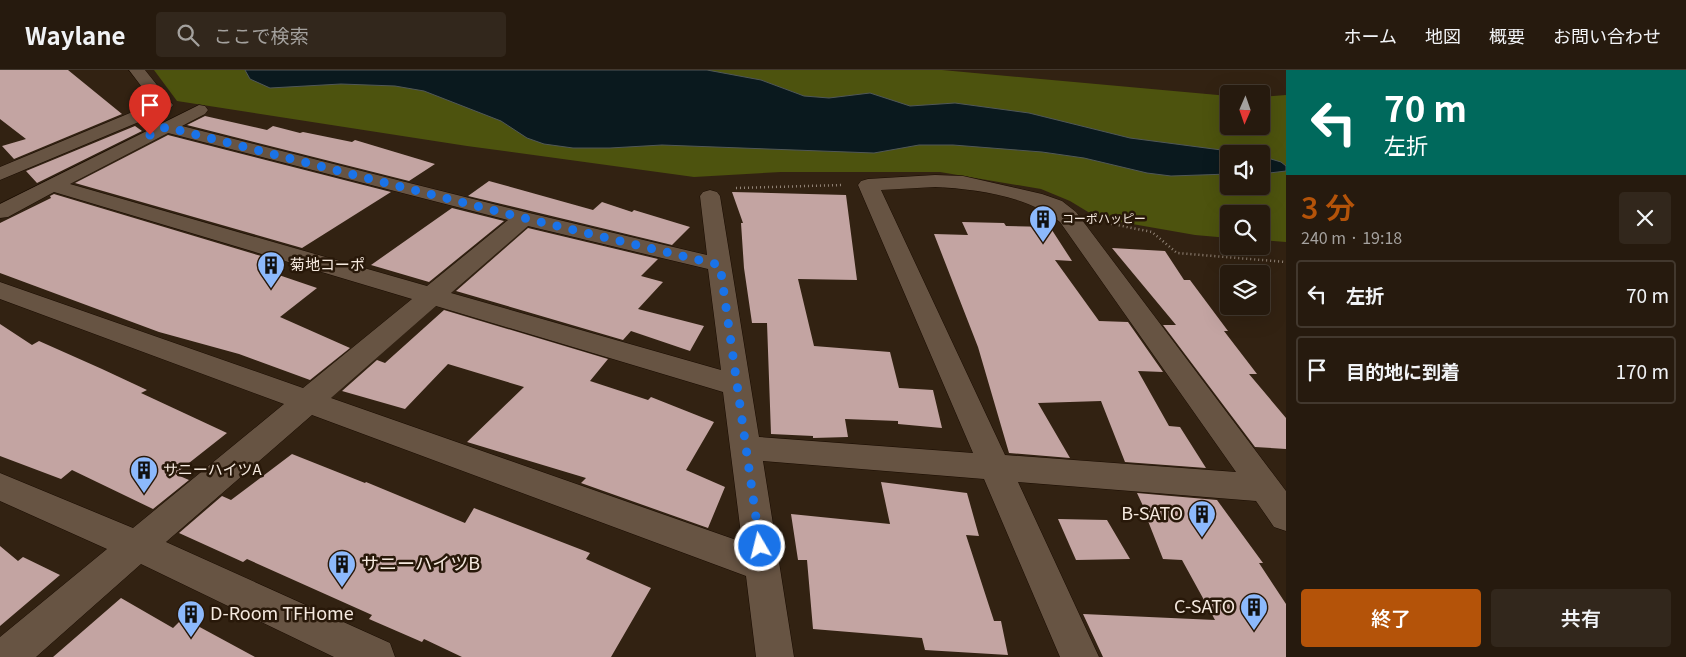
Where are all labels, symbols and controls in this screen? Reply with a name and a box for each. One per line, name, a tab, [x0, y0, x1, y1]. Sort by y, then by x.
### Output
search box	[156, 12, 506, 57]
text: Waylane	[25, 17, 126, 52]
icon: search	[174, 21, 202, 49]
text: ここで検索	[214, 21, 309, 48]
text: ホーム	[1344, 22, 1397, 48]
text: 地図	[1425, 22, 1461, 48]
text: 概要	[1489, 22, 1525, 48]
text: お問い合わせ	[1553, 22, 1661, 48]
text: 70 m	[1384, 81, 1467, 132]
pin	[129, 84, 171, 135]
north arrow	[1220, 85, 1270, 135]
map controls	[1220, 85, 1270, 315]
icon: left	[1301, 90, 1366, 155]
icon: arrive	[136, 91, 164, 119]
text: 左折	[1384, 128, 1428, 160]
button: sound	[1220, 145, 1270, 195]
text: 3 分	[1301, 184, 1355, 228]
button: close	[1619, 192, 1671, 244]
building icon: コーポハッピー	[1028, 204, 1058, 243]
button: search	[1220, 205, 1270, 255]
place label: コーポハッピー	[1062, 209, 1146, 226]
text: 240 m · 19:18	[1301, 225, 1402, 249]
building icon: 菊地コーポ	[256, 250, 286, 289]
place label: 菊地コーポ	[290, 253, 365, 274]
button: layers	[1220, 265, 1270, 315]
icon: left	[1303, 280, 1331, 308]
text: 左折	[1346, 281, 1384, 308]
text: 70 m	[1626, 281, 1669, 308]
icon: arrive	[1303, 356, 1331, 384]
text: 目的地に到着	[1346, 357, 1460, 384]
text: 170 m	[1616, 357, 1669, 384]
building icon: サニーハイツA	[129, 455, 159, 494]
place label: サニーハイツA	[163, 458, 262, 479]
place label: B-SATO	[1121, 499, 1183, 525]
building icon: B-SATO	[1187, 499, 1217, 538]
position arrow	[733, 519, 785, 571]
building icon: サニーハイツB	[327, 549, 357, 588]
place label: サニーハイツB	[361, 549, 480, 575]
button: 終了	[1301, 589, 1481, 647]
button: 共有	[1491, 589, 1671, 647]
place label: C-SATO	[1174, 592, 1235, 618]
building icon: C-SATO	[1239, 592, 1269, 631]
building icon: D-Room TFHome	[176, 599, 206, 638]
place label: D-Room TFHome	[210, 599, 354, 625]

